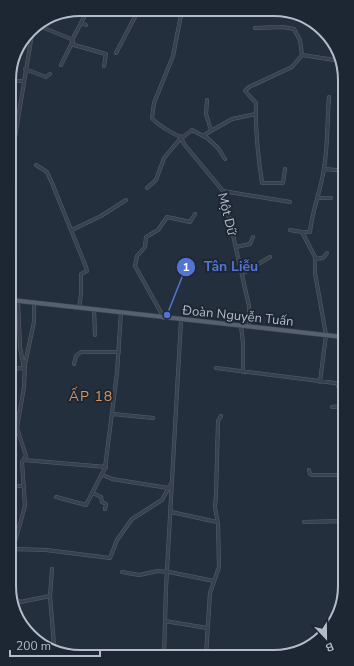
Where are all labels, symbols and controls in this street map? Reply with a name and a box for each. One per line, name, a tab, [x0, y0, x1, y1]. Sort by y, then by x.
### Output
street label: Một Dữ	[213, 191, 241, 238]
callout: Tân Liễu	[176, 254, 266, 280]
text: Tân Liễu	[204, 257, 258, 276]
text: 1	[182, 259, 190, 275]
street label: Đoàn Nguyễn Tuấn	[181, 301, 294, 331]
district label: ẤP 18	[69, 386, 113, 406]
north arrow	[306, 618, 346, 658]
scale bar	[10, 632, 100, 658]
text: 200 m	[16, 638, 51, 654]
text: B	[323, 638, 336, 655]

